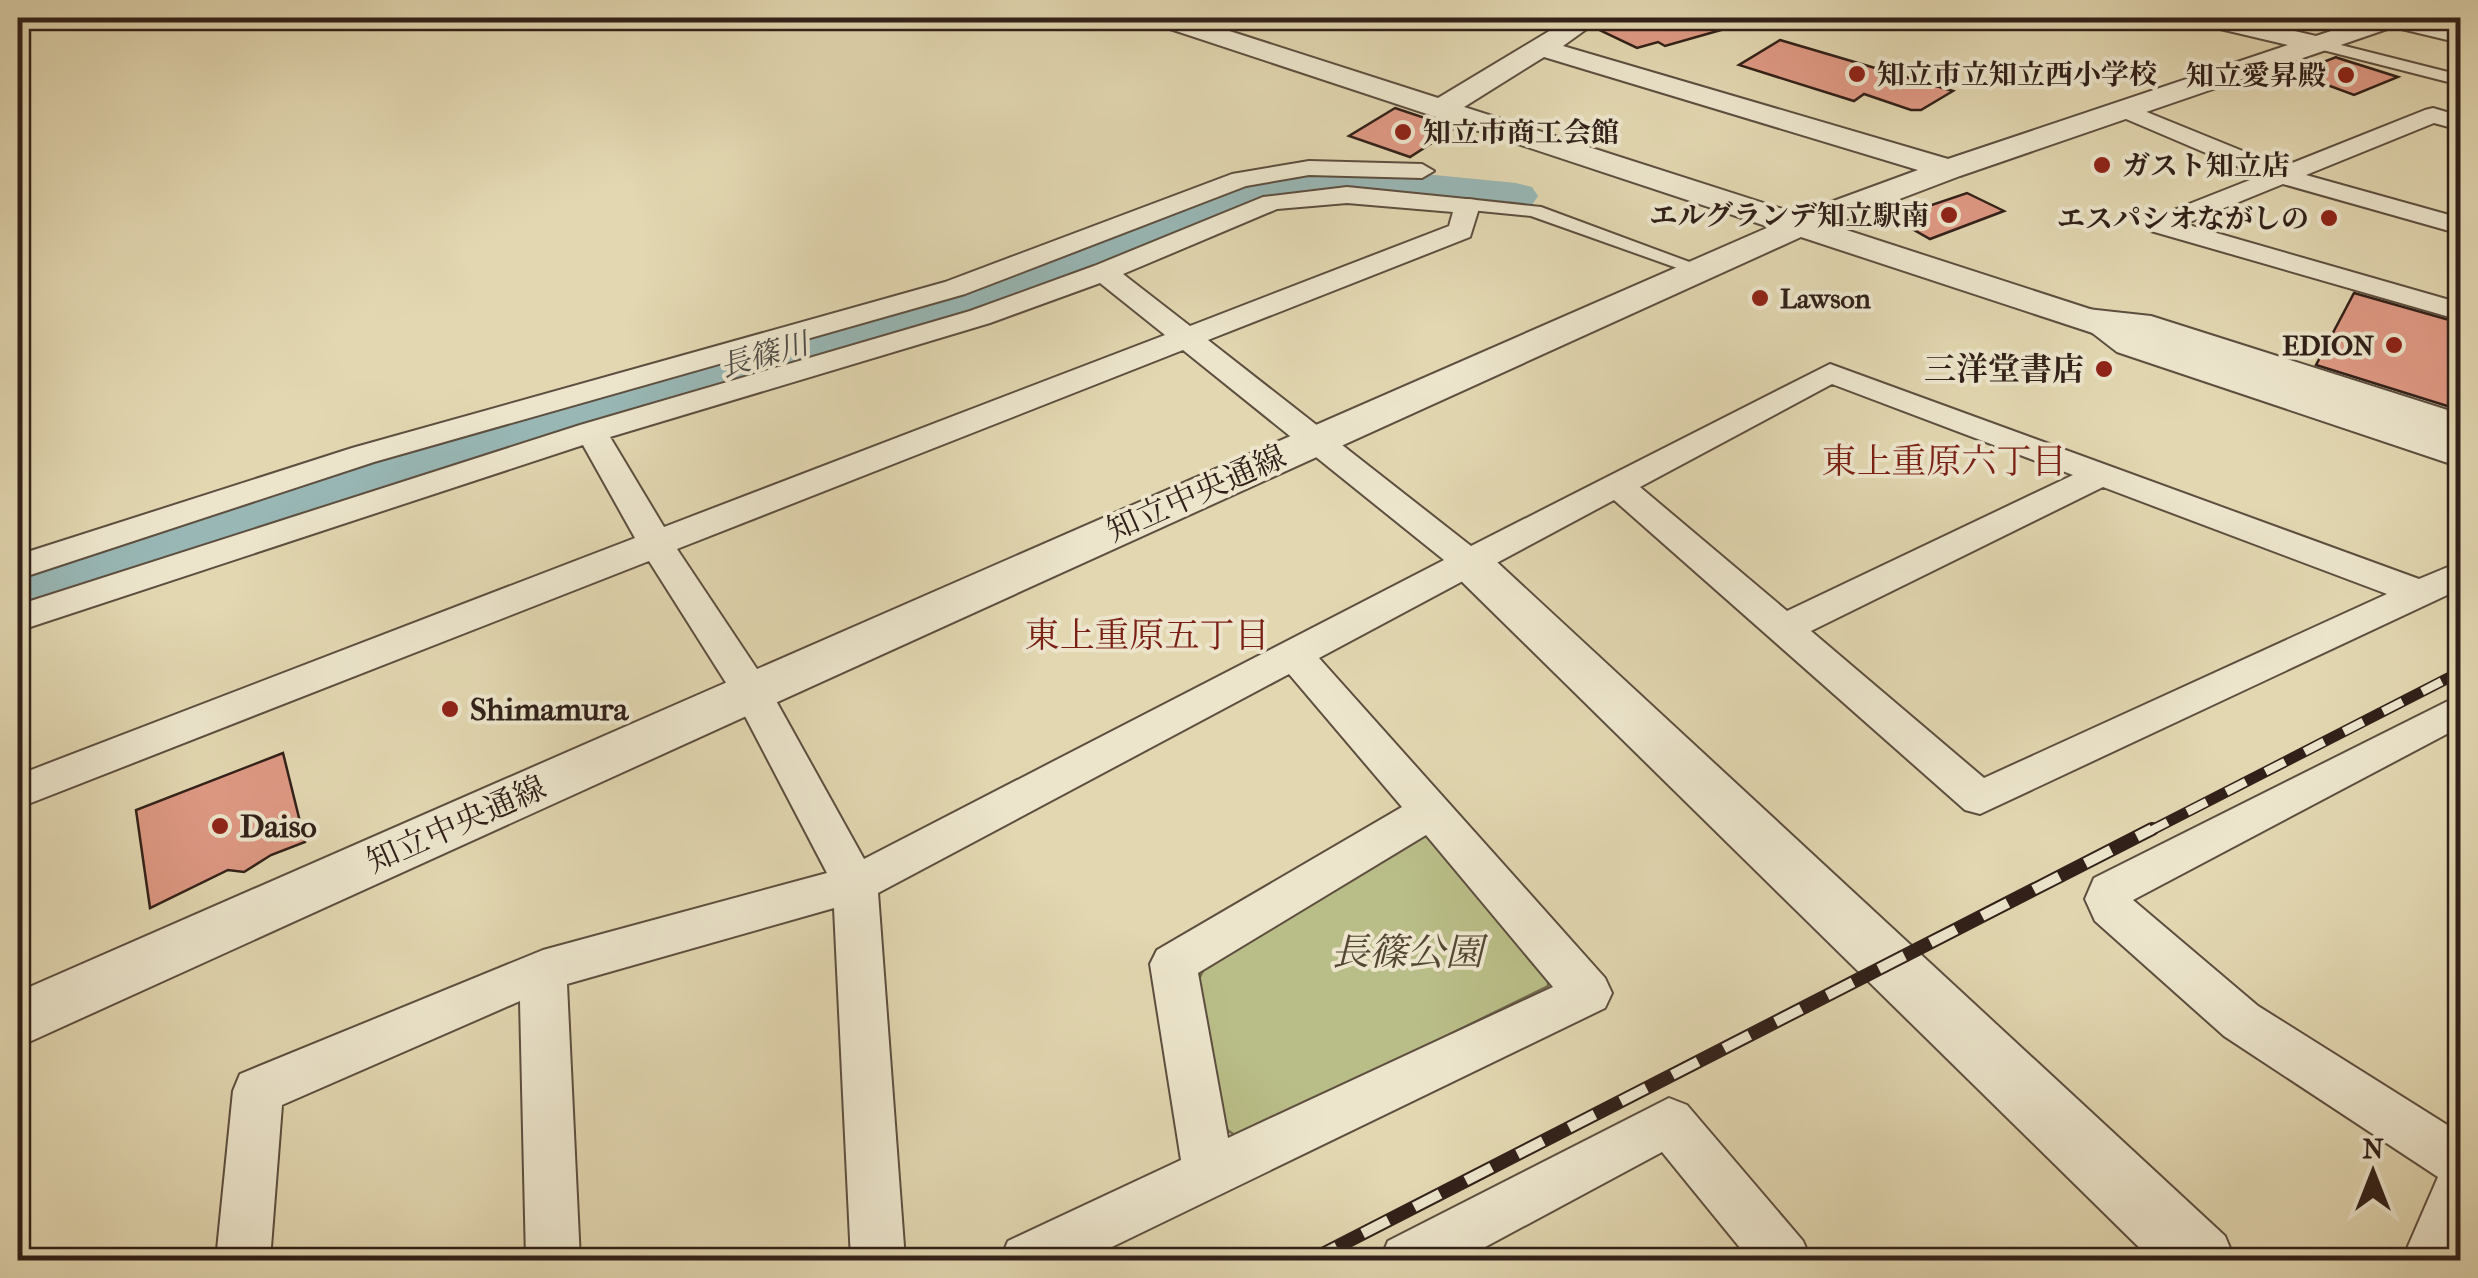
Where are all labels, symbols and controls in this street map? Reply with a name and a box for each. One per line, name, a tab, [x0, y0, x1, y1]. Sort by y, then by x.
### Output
place label: 知立市立知立西小学校	[1877, 58, 2157, 91]
place label: 知立愛昇殿	[2186, 59, 2326, 92]
marker: 知立市立知立西小学校	[1846, 63, 1868, 85]
marker: 知立愛昇殿	[2335, 64, 2357, 86]
place label: 知立市商工会館	[1423, 116, 1619, 149]
marker: 知立市商工会館	[1392, 121, 1414, 143]
place label: ガスト知立店	[2122, 149, 2290, 182]
marker: ガスト知立店	[2091, 154, 2113, 176]
place label: エルグランデ知立駅南	[1650, 199, 1929, 232]
place label: エスパシオながしの	[2057, 202, 2309, 235]
marker: エルグランデ知立駅南	[1938, 204, 1960, 226]
marker: エスパシオながしの	[2318, 207, 2340, 229]
place label: Lawson	[1780, 282, 1872, 315]
marker: Lawson	[1749, 287, 1771, 309]
water label: 長篠川	[716, 325, 815, 385]
place label: EDION	[2282, 329, 2375, 362]
marker: EDION	[2383, 334, 2405, 356]
place label: 三洋堂書店	[1924, 351, 2084, 388]
marker: 三洋堂書店	[2093, 358, 2115, 380]
street label: 知立中央通線	[1101, 438, 1291, 549]
district label: 東上重原六丁目	[1821, 441, 2067, 482]
district label: 東上重原五丁目	[1024, 615, 1270, 656]
place label: Shimamura	[470, 691, 629, 728]
marker: Shimamura	[439, 698, 461, 720]
street label: 知立中央通線	[361, 769, 551, 880]
place label: Daiso	[240, 808, 317, 845]
marker: Daiso	[209, 815, 231, 837]
park label: 長篠公園	[1331, 930, 1489, 975]
north arrow	[2323, 1123, 2423, 1223]
text: N	[2362, 1132, 2384, 1165]

